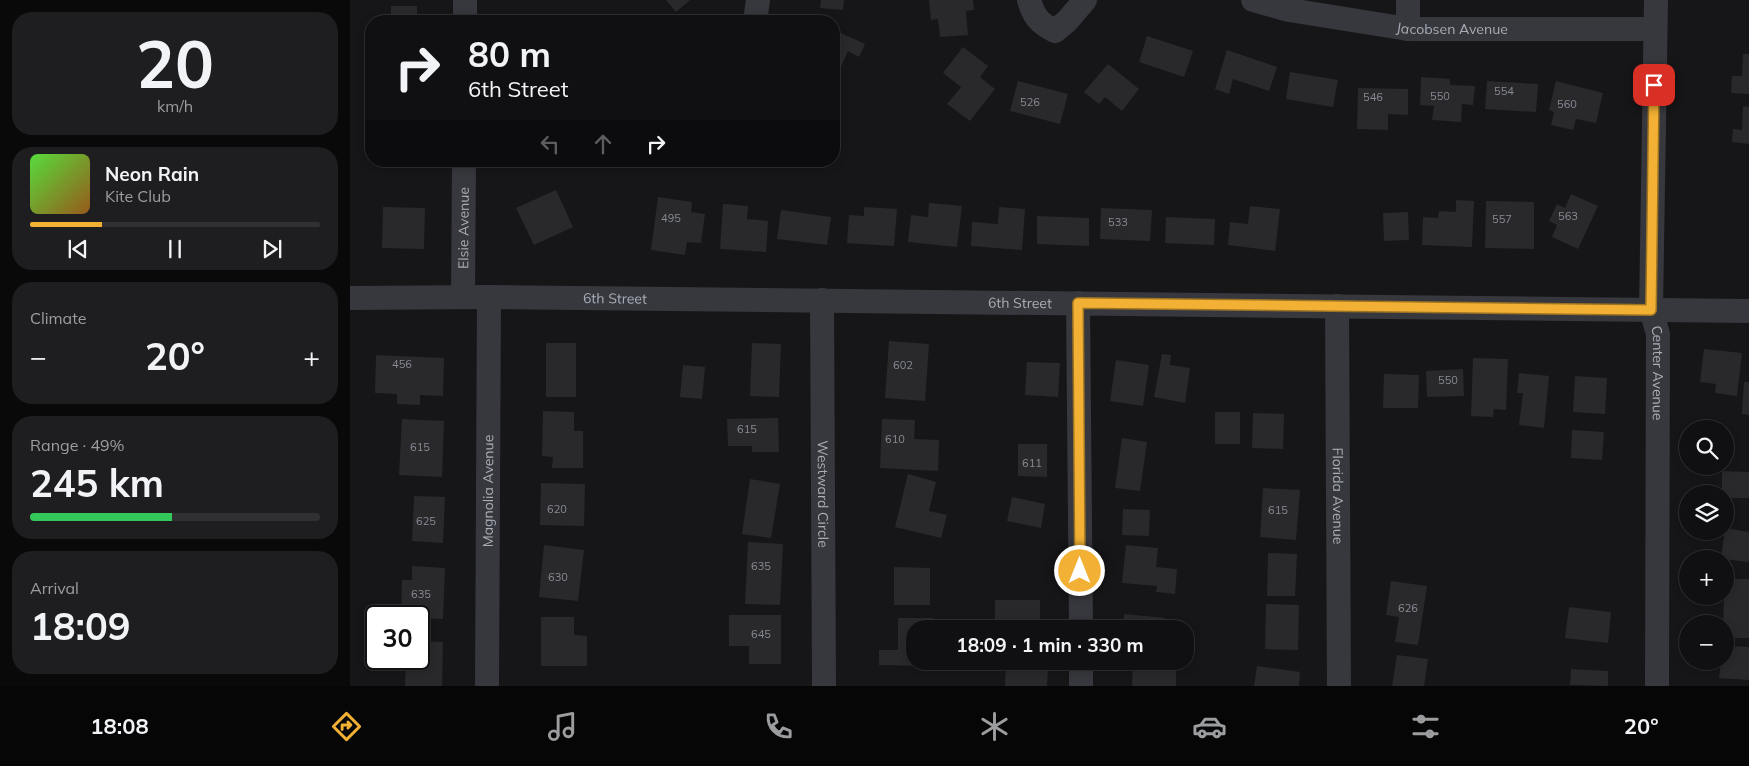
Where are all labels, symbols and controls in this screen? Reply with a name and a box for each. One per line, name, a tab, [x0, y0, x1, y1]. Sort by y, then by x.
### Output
street label: Jacobsen Avenue	[1395, 18, 1508, 38]
text: 20	[136, 23, 214, 104]
text: 80 m	[468, 32, 551, 76]
icon: right	[385, 35, 450, 100]
pin	[1633, 64, 1675, 106]
icon: arrive	[1640, 71, 1668, 99]
text: 6th Street	[468, 75, 568, 103]
house number: 554	[1494, 84, 1514, 98]
house number: 550	[1430, 89, 1450, 103]
house number: 546	[1363, 90, 1383, 104]
house number: 526	[1020, 95, 1040, 109]
text: km/h	[157, 96, 193, 116]
house number: 560	[1557, 97, 1577, 111]
icon: left	[536, 130, 564, 158]
icon: ahead	[589, 130, 617, 158]
icon: right	[642, 130, 670, 158]
text: Neon Rain	[105, 162, 199, 186]
text: Kite Club	[105, 186, 171, 206]
street label: Elsie Avenue	[454, 187, 473, 269]
house number: 563	[1558, 209, 1578, 223]
house number: 495	[661, 211, 681, 225]
house number: 557	[1492, 212, 1512, 226]
house number: 533	[1108, 215, 1128, 229]
icon: previous	[64, 235, 92, 263]
icon: pause	[161, 235, 189, 263]
icon: next	[258, 235, 286, 263]
street label: 6th Street	[583, 289, 647, 308]
street label: 6th Street	[988, 294, 1052, 312]
text: Climate	[30, 308, 86, 328]
street label: Center Avenue	[1647, 323, 1667, 420]
text: 20°	[145, 332, 205, 380]
text: −	[30, 339, 47, 374]
text: +	[303, 339, 320, 374]
house number: 456	[392, 357, 412, 371]
house number: 602	[893, 358, 913, 372]
house number: 550	[1438, 373, 1458, 387]
map controls	[1679, 420, 1734, 670]
button: search	[1679, 420, 1734, 475]
house number: 615	[737, 422, 757, 436]
house number: 610	[885, 432, 905, 446]
text: Range · 49%	[30, 435, 125, 455]
street label: Magnolia Avenue	[479, 435, 497, 547]
house number: 615	[410, 440, 430, 454]
street label: Westward Circle	[814, 440, 832, 548]
street label: Florida Avenue	[1329, 447, 1347, 545]
house number: 611	[1022, 456, 1042, 470]
text: 245 km	[30, 459, 164, 507]
button: layers	[1679, 485, 1734, 540]
house number: 620	[547, 502, 567, 516]
house number: 615	[1268, 503, 1288, 517]
house number: 625	[416, 514, 436, 528]
position arrow	[1053, 544, 1105, 596]
button: +	[1679, 550, 1734, 605]
house number: 635	[751, 559, 771, 573]
house number: 630	[548, 570, 568, 584]
text: Arrival	[30, 578, 79, 598]
house number: 635	[411, 587, 431, 601]
house number: 626	[1398, 601, 1418, 615]
text: 18:09	[30, 602, 131, 650]
speed limit sign: 30	[365, 605, 430, 670]
button: −	[1679, 615, 1734, 670]
house number: 645	[751, 627, 771, 641]
text: 18:09 · 1 min · 330 m	[956, 633, 1144, 657]
icon: directions	[329, 709, 364, 744]
icon: music	[545, 709, 580, 744]
icon: phone	[761, 709, 796, 744]
icon: climate	[977, 709, 1012, 744]
icon: car	[1192, 709, 1227, 744]
icon: filters	[1408, 709, 1443, 744]
text: 18:08	[90, 712, 149, 740]
text: 20°	[1624, 712, 1659, 740]

